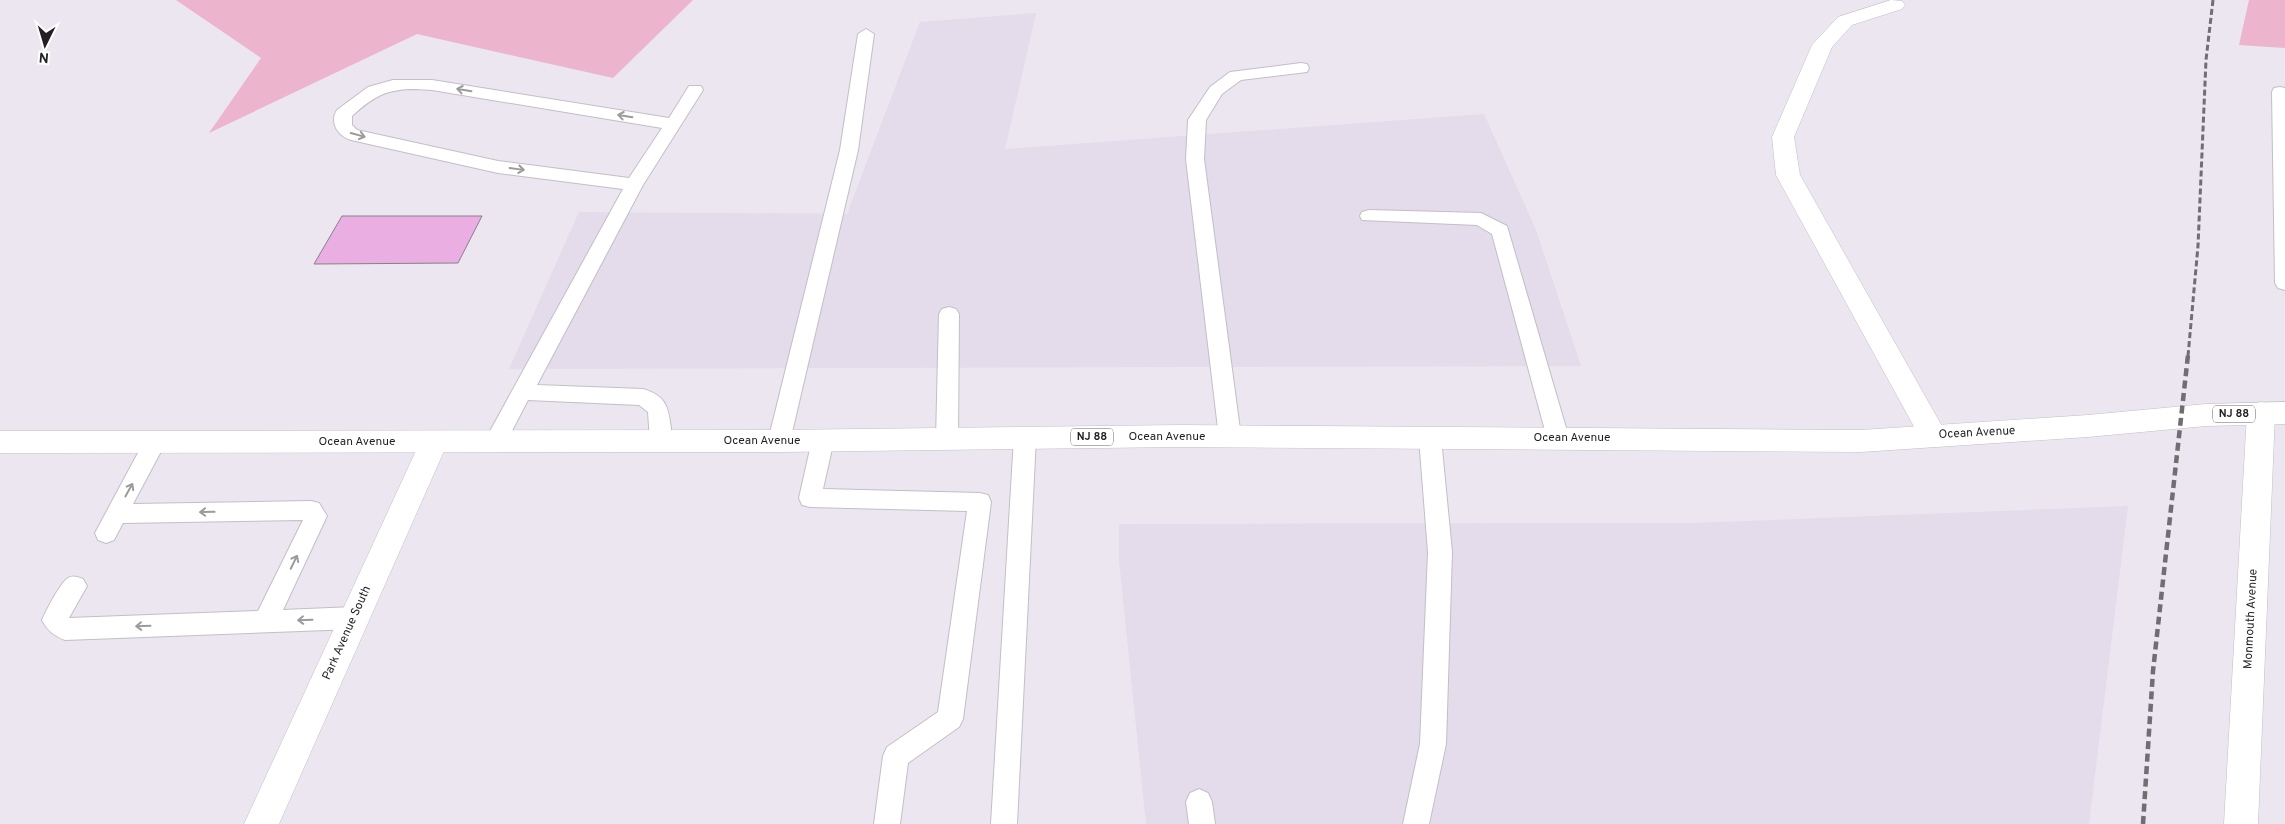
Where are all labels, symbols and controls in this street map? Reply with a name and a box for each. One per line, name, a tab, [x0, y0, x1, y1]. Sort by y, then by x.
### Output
north arrow	[20, 20, 70, 70]
text: N	[38, 48, 50, 65]
one-way arrow	[457, 85, 473, 95]
one-way arrow	[617, 111, 633, 121]
one-way arrow	[350, 131, 366, 140]
one-way arrow	[509, 164, 525, 174]
road number: NJ 88	[2213, 406, 2255, 422]
street label: Ocean Avenue	[1938, 423, 2016, 443]
road number: NJ 88	[1071, 428, 1113, 446]
street label: Ocean Avenue	[1129, 429, 1205, 445]
street label: Ocean Avenue	[1534, 430, 1610, 446]
street label: Ocean Avenue	[724, 433, 800, 449]
street label: Ocean Avenue	[319, 434, 395, 450]
one-way arrow	[125, 483, 134, 498]
one-way arrow	[199, 507, 216, 517]
one-way arrow	[289, 555, 299, 570]
street label: Monmouth Avenue	[2240, 568, 2262, 670]
street label: Park Avenue South	[319, 583, 375, 683]
one-way arrow	[297, 616, 313, 625]
one-way arrow	[135, 621, 151, 631]

